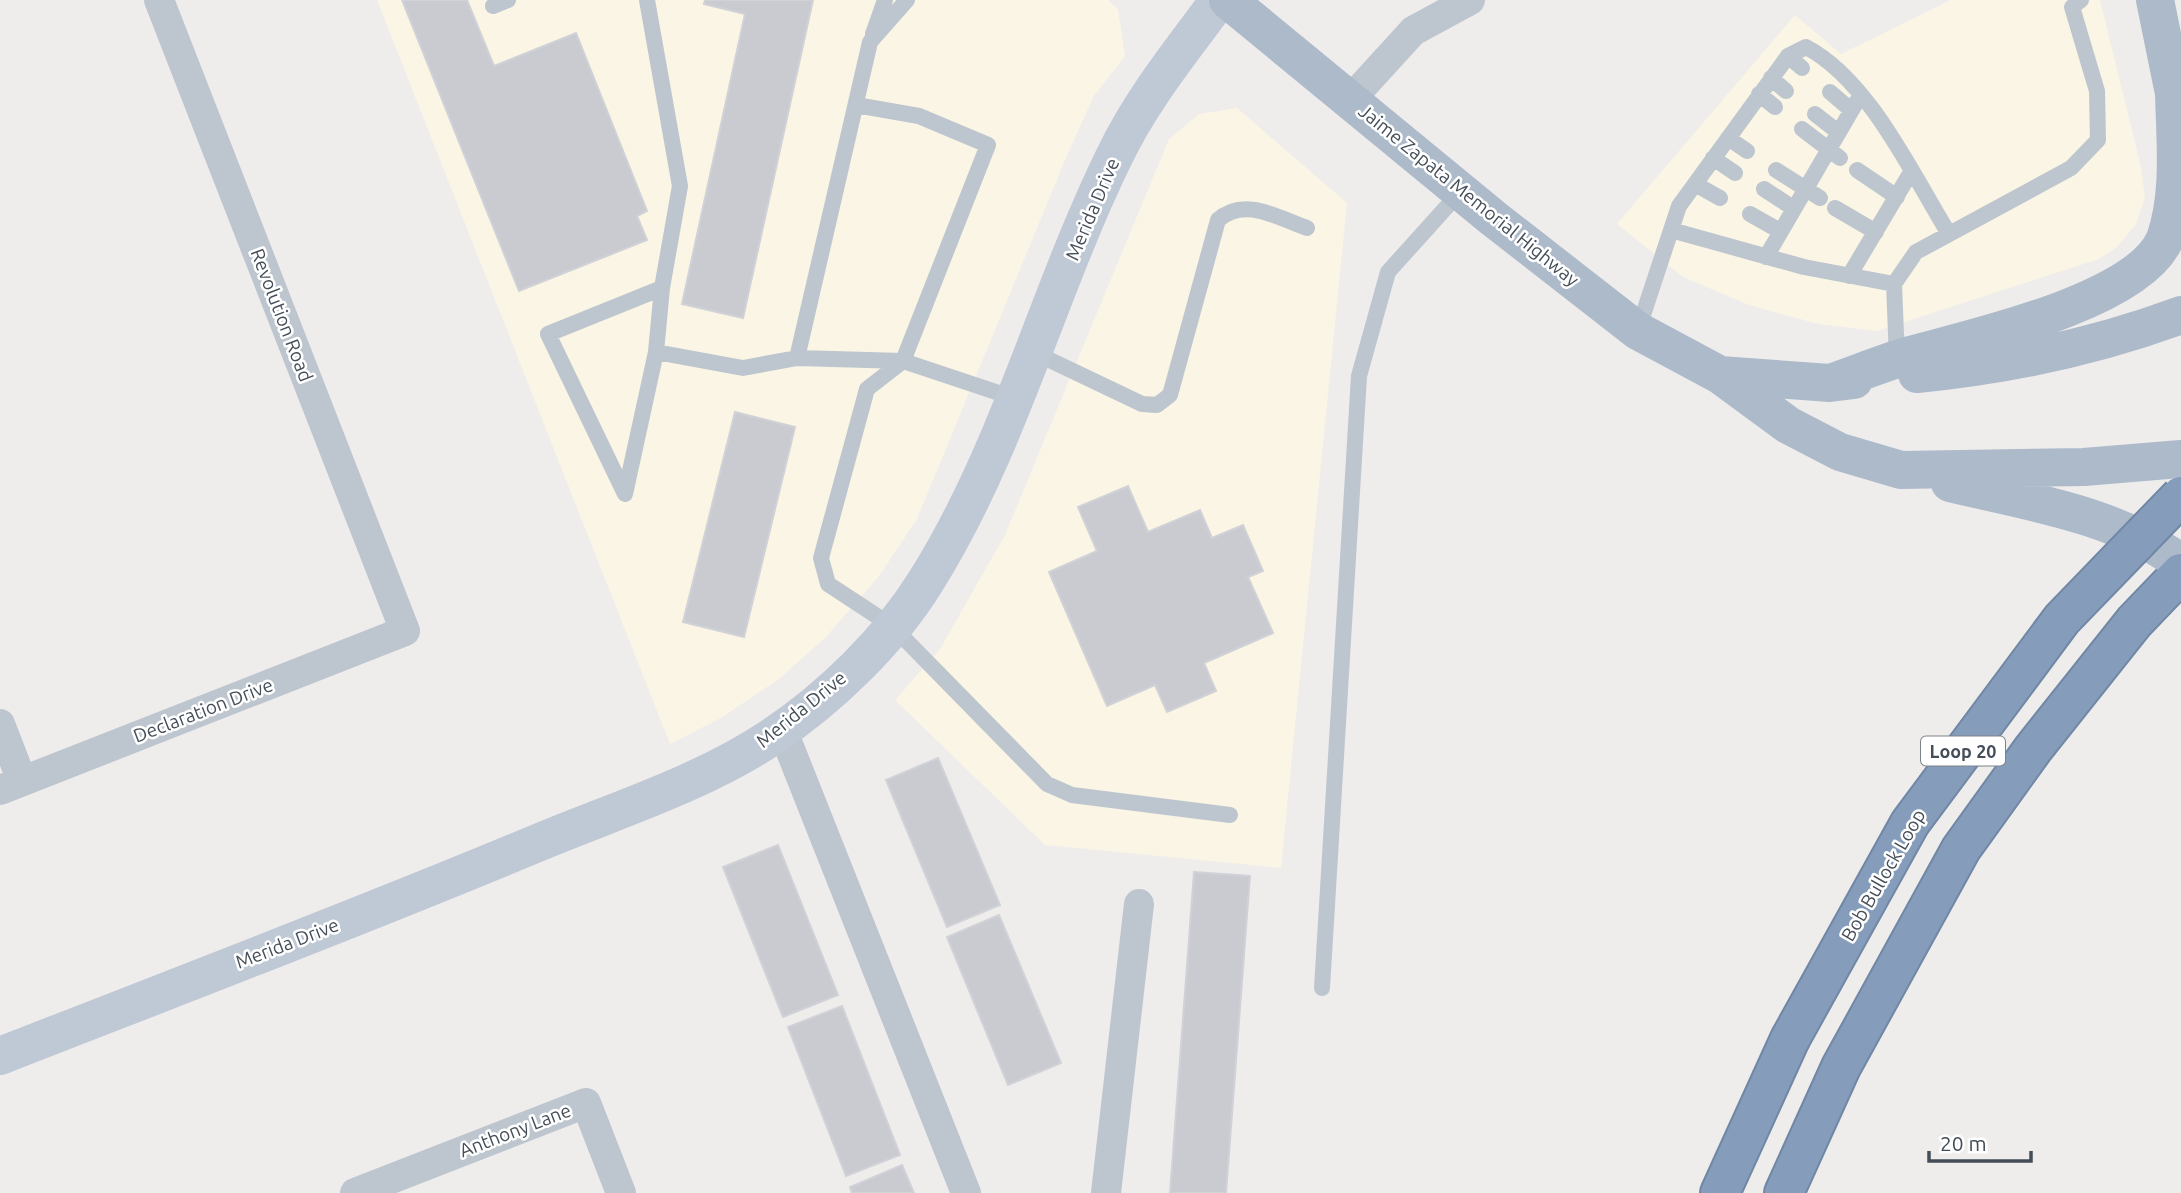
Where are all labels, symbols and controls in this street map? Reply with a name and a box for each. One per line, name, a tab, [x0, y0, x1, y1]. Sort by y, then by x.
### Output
street label: Jaime Zapata Memorial Highway	[1355, 99, 1583, 291]
street label: Merida Drive	[1061, 155, 1123, 263]
street label: Revolution Road	[247, 245, 317, 385]
street label: Merida Drive	[752, 666, 850, 752]
street label: Declaration Drive	[130, 673, 276, 747]
road number: Loop 20	[1921, 736, 2005, 766]
street label: Bob Bullock Loop	[1836, 805, 1930, 945]
street label: Merida Drive	[232, 913, 342, 973]
street label: Anthony Lane	[456, 1099, 574, 1161]
scale bar	[1929, 1120, 2030, 1164]
text: 20 m	[1940, 1131, 1987, 1155]

